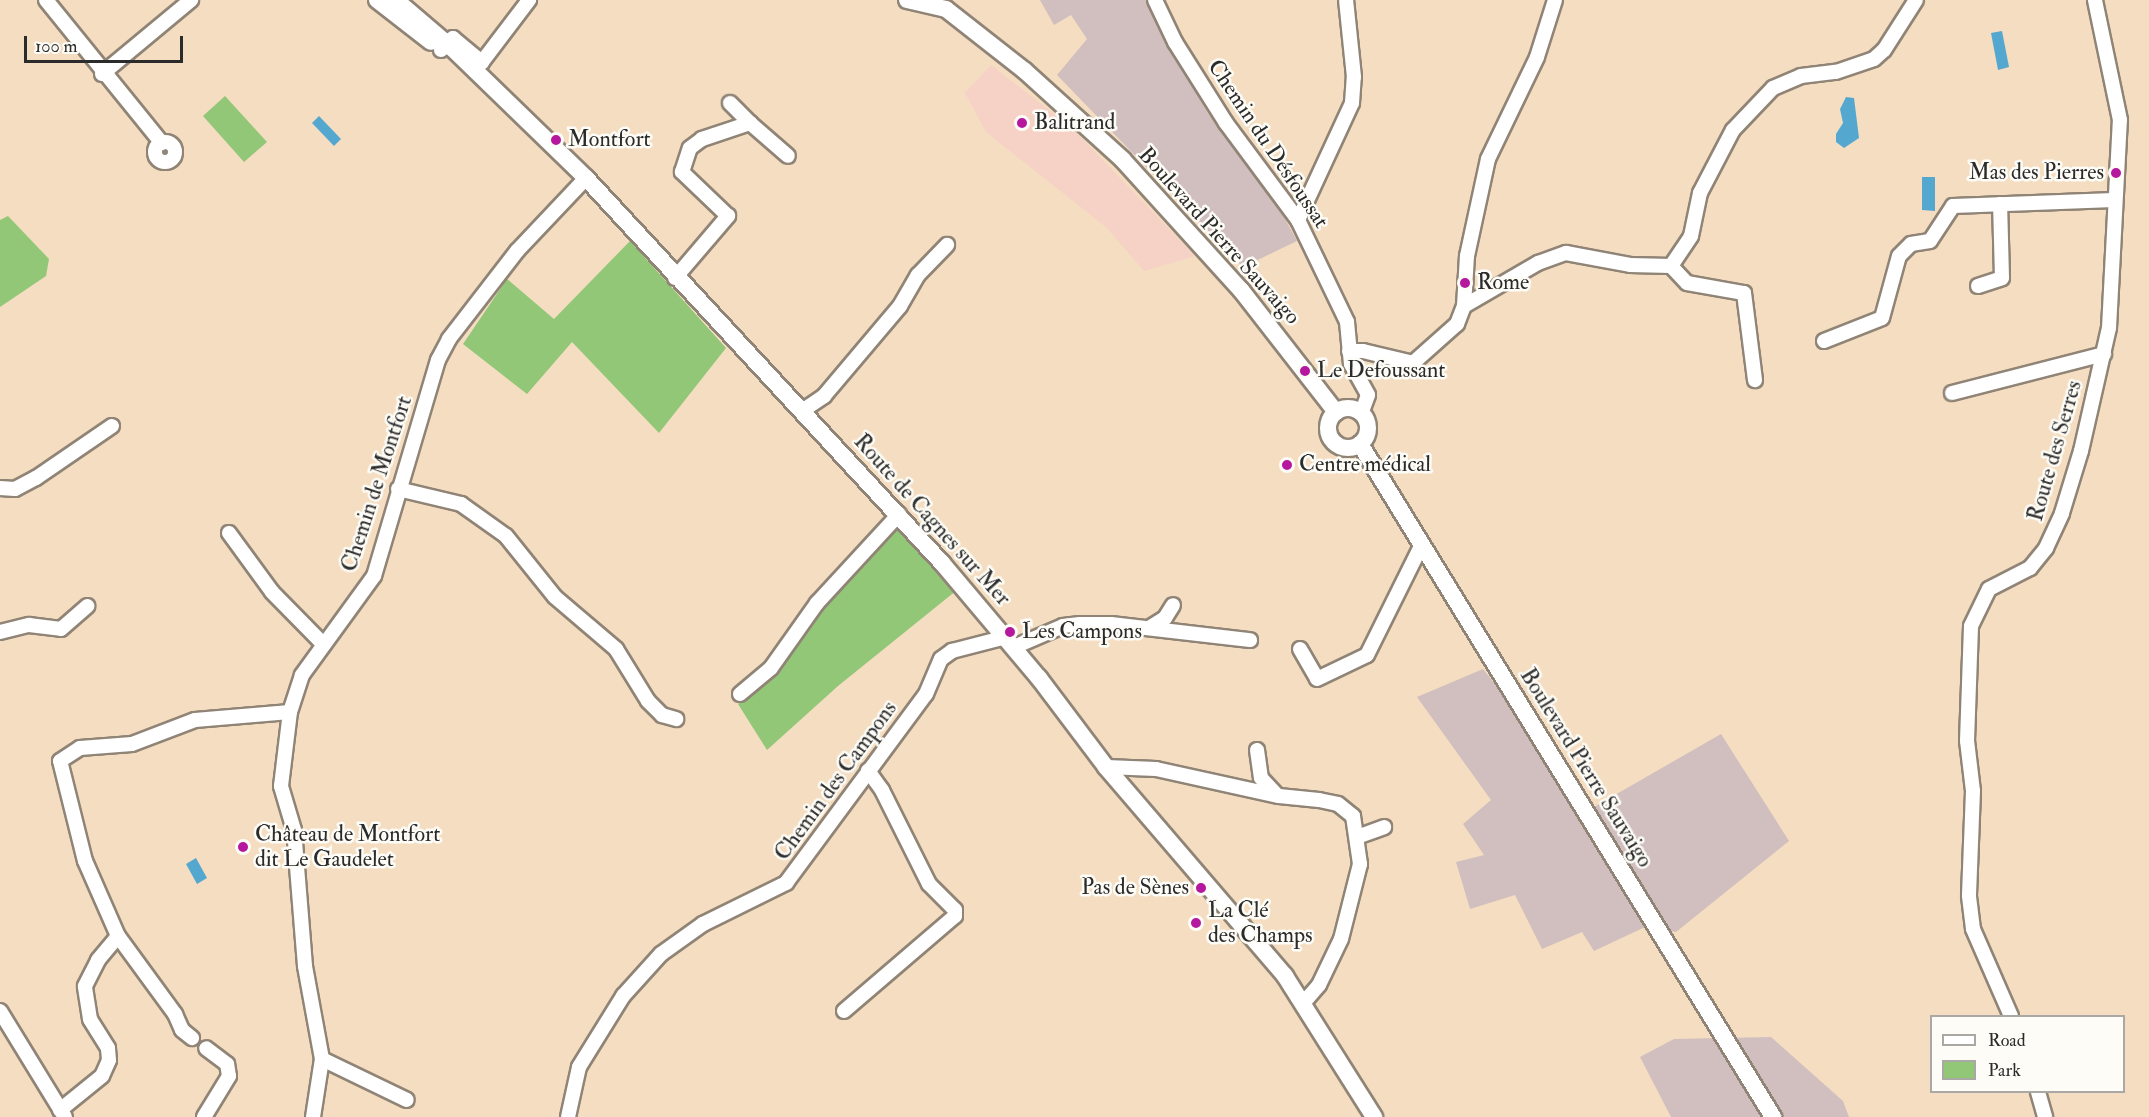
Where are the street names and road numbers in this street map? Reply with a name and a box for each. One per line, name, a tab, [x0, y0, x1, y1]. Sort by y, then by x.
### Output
street label: Chemin du Désfoussat	[1202, 55, 1334, 233]
street label: Boulevard Pierre Sauvaigo	[1132, 142, 1306, 330]
street label: Route des Serres	[2022, 378, 2088, 524]
street label: Chemin de Montfort	[336, 393, 418, 575]
street label: Route de Cagnes sur Mer	[848, 429, 1016, 611]
street label: Boulevard Pierre Sauvaigo	[1514, 664, 1658, 872]
street label: Chemin des Campons	[769, 696, 903, 866]

